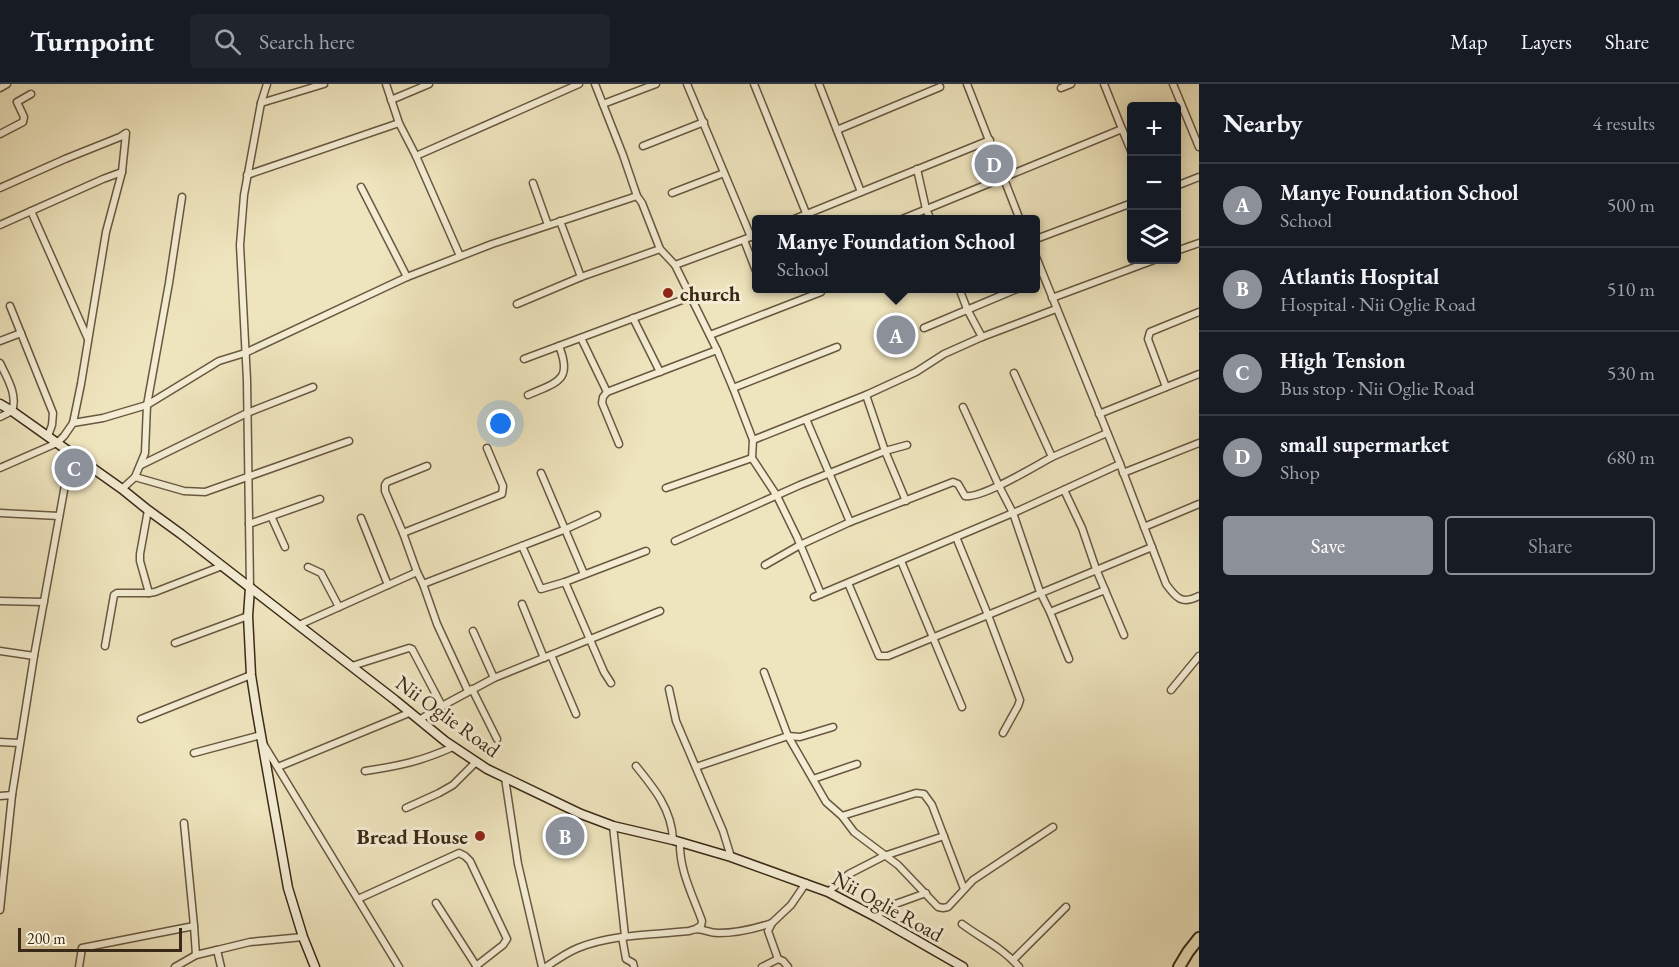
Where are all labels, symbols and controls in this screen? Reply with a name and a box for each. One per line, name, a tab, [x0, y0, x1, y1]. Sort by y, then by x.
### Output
search box	[190, 14, 610, 68]
text: Turnpoint	[30, 23, 154, 59]
icon: search	[211, 25, 244, 58]
text: Search here	[259, 27, 355, 56]
text: Map	[1450, 28, 1488, 55]
text: Layers	[1521, 28, 1572, 55]
text: Share	[1605, 28, 1649, 55]
map controls	[1127, 102, 1181, 264]
button: +	[1127, 102, 1181, 156]
text: Nearby	[1223, 106, 1303, 140]
text: 4 results	[1592, 110, 1655, 136]
pin: D	[974, 142, 1014, 187]
button: −	[1127, 156, 1181, 210]
text: Manye Foundation School	[1280, 178, 1518, 207]
text: A	[1235, 192, 1250, 218]
text: 500 m	[1607, 192, 1655, 218]
text: School	[1280, 207, 1332, 233]
button: layers	[1127, 210, 1181, 264]
popup	[752, 215, 1040, 293]
text: Manye Foundation School	[777, 227, 1015, 256]
text: School	[777, 256, 829, 282]
text: Atlantis Hospital	[1280, 262, 1439, 291]
text: B	[1236, 276, 1249, 302]
text: 510 m	[1607, 276, 1655, 302]
place label: church	[680, 280, 741, 307]
marker: church	[661, 286, 675, 300]
text: Hospital · Nii Oglie Road	[1280, 291, 1476, 317]
pin: A	[876, 312, 916, 358]
text: High Tension	[1280, 346, 1405, 375]
text: C	[1235, 360, 1250, 386]
text: 530 m	[1607, 360, 1655, 386]
text: Bus stop · Nii Oglie Road	[1280, 375, 1475, 401]
your location	[486, 409, 515, 438]
text: small supermarket	[1280, 430, 1449, 459]
text: D	[1235, 444, 1250, 470]
text: 680 m	[1607, 444, 1655, 470]
pin: C	[54, 446, 94, 490]
text: Shop	[1280, 459, 1320, 485]
button: Save	[1223, 516, 1433, 575]
button: Share	[1445, 516, 1655, 575]
street label: Nii Oglie Road	[390, 669, 506, 763]
pin: B	[546, 814, 584, 858]
place label: Bread House	[357, 823, 468, 850]
marker: Bread House	[473, 829, 487, 843]
street label: Nii Oglie Road	[828, 864, 949, 948]
scale bar	[18, 925, 182, 952]
text: 200 m	[27, 928, 66, 949]

